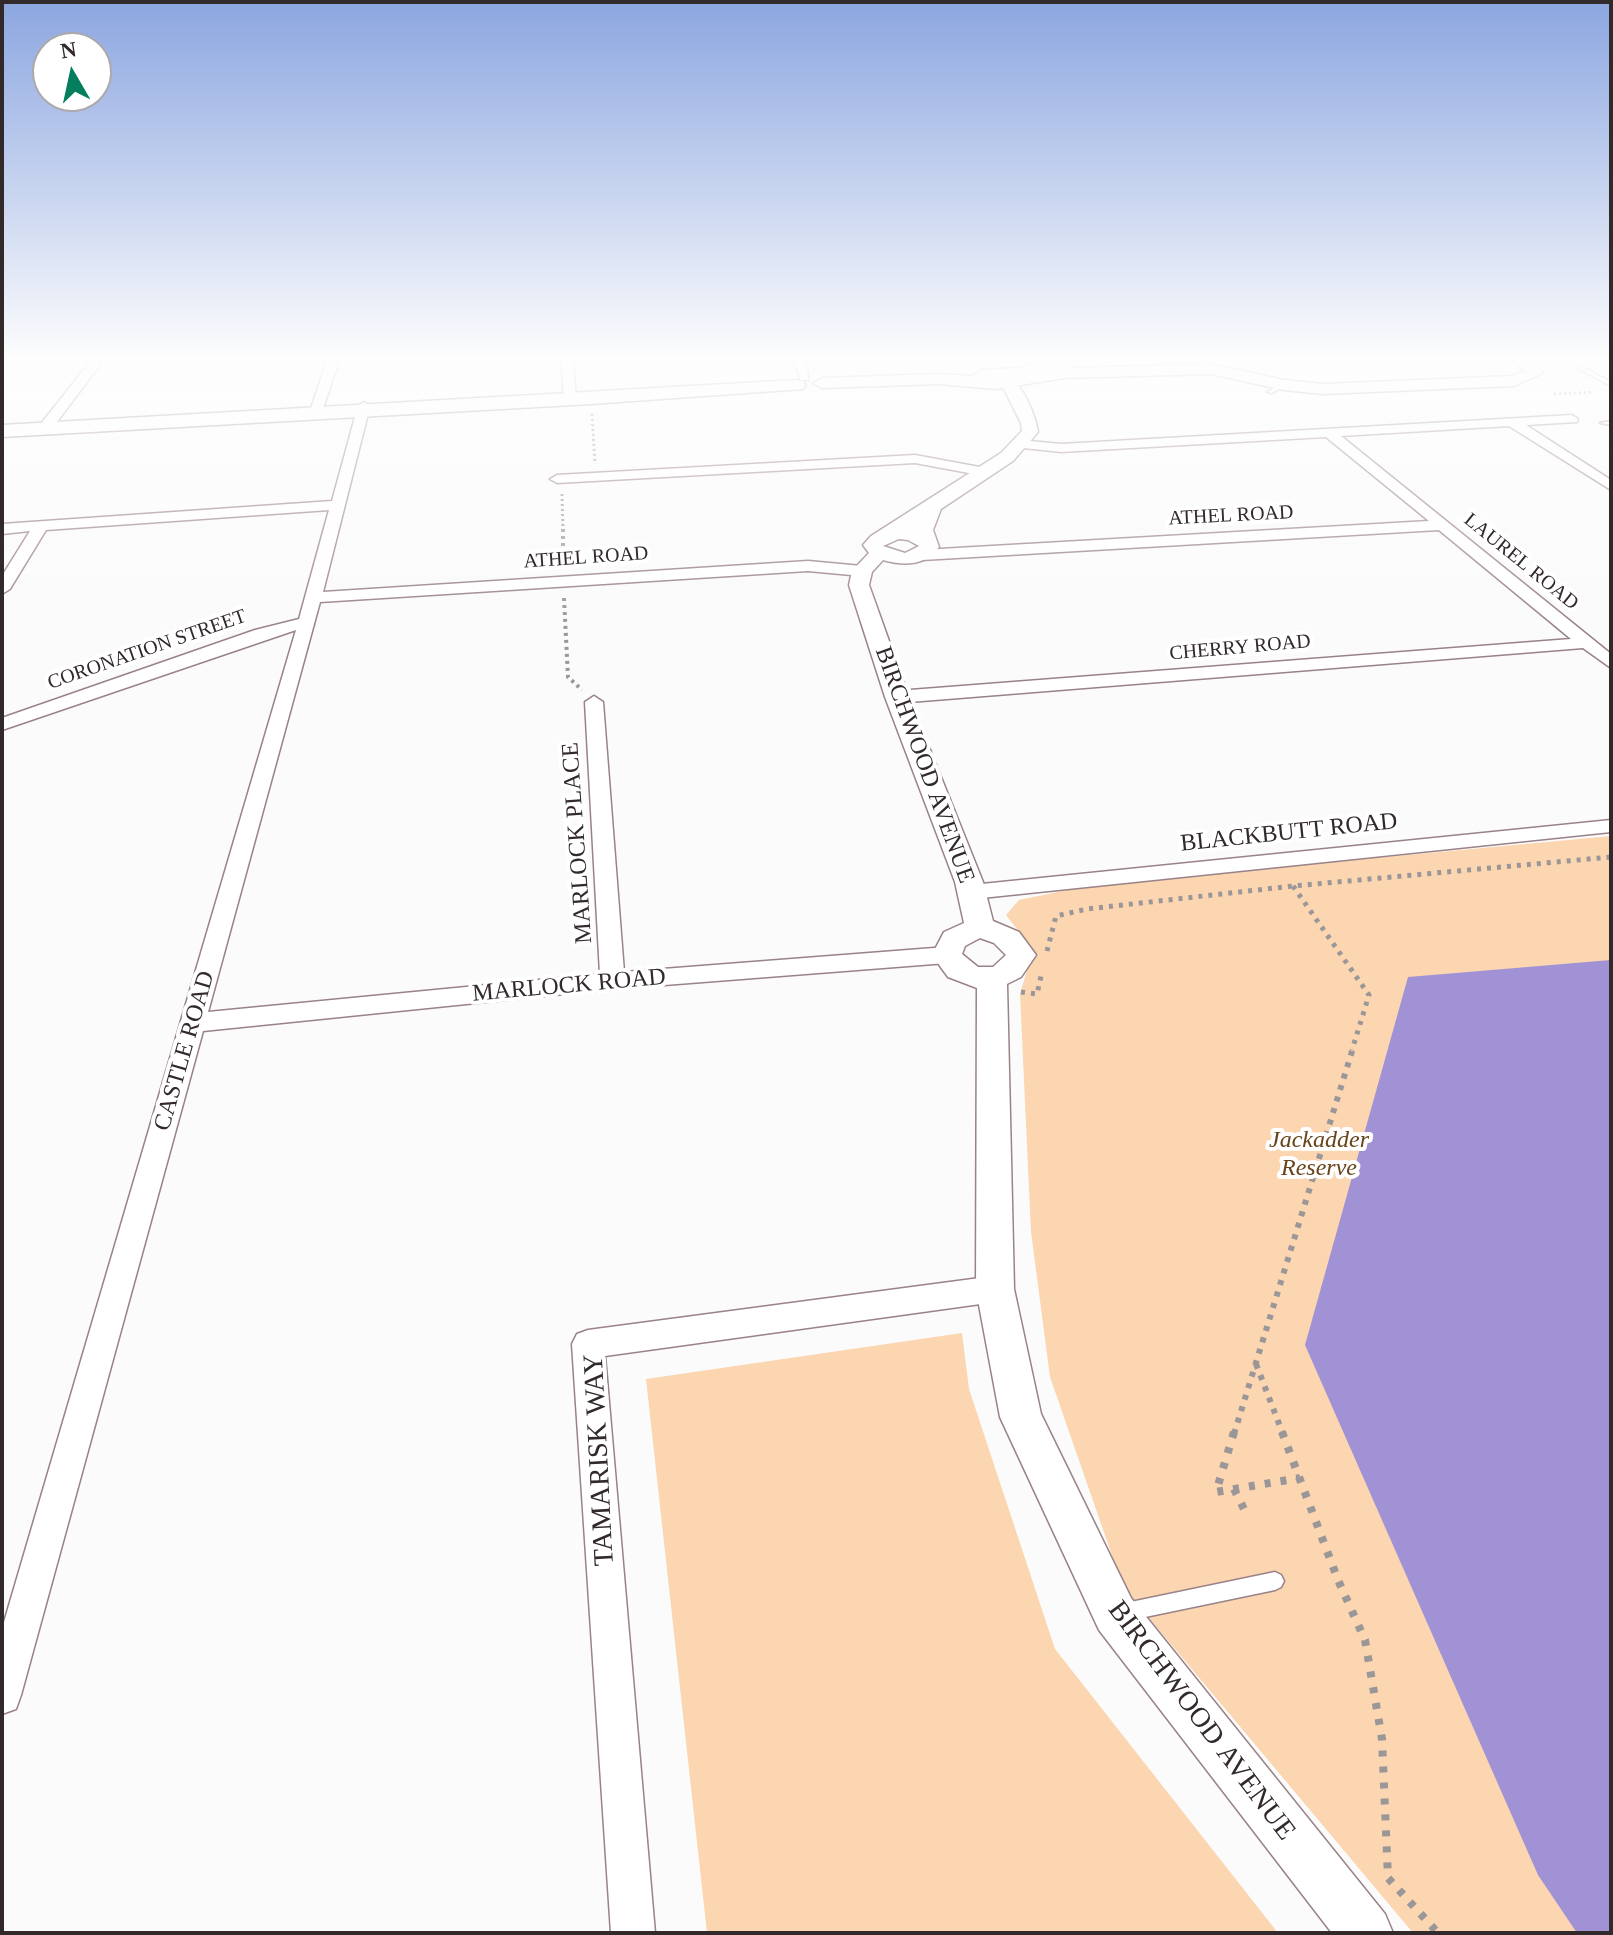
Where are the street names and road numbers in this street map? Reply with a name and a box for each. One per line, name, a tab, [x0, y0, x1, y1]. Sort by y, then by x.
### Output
street label: ATHEL ROAD	[1168, 501, 1294, 531]
street label: LAUREL ROAD	[1459, 508, 1583, 616]
street label: ATHEL ROAD	[523, 542, 649, 574]
street label: CORONATION STREET	[45, 605, 249, 695]
street label: CHERRY ROAD	[1168, 630, 1312, 666]
street label: BIRCHWOOD AVENUE	[868, 643, 980, 887]
street label: MARLOCK PLACE	[557, 741, 599, 945]
street label: BLACKBUTT ROAD	[1179, 807, 1399, 859]
street label: MARLOCK ROAD	[471, 963, 667, 1009]
street label: CASTLE ROAD	[148, 968, 222, 1134]
street label: TAMARISK WAY	[578, 1353, 622, 1567]
street label: BIRCHWOOD AVENUE	[1100, 1595, 1302, 1847]

